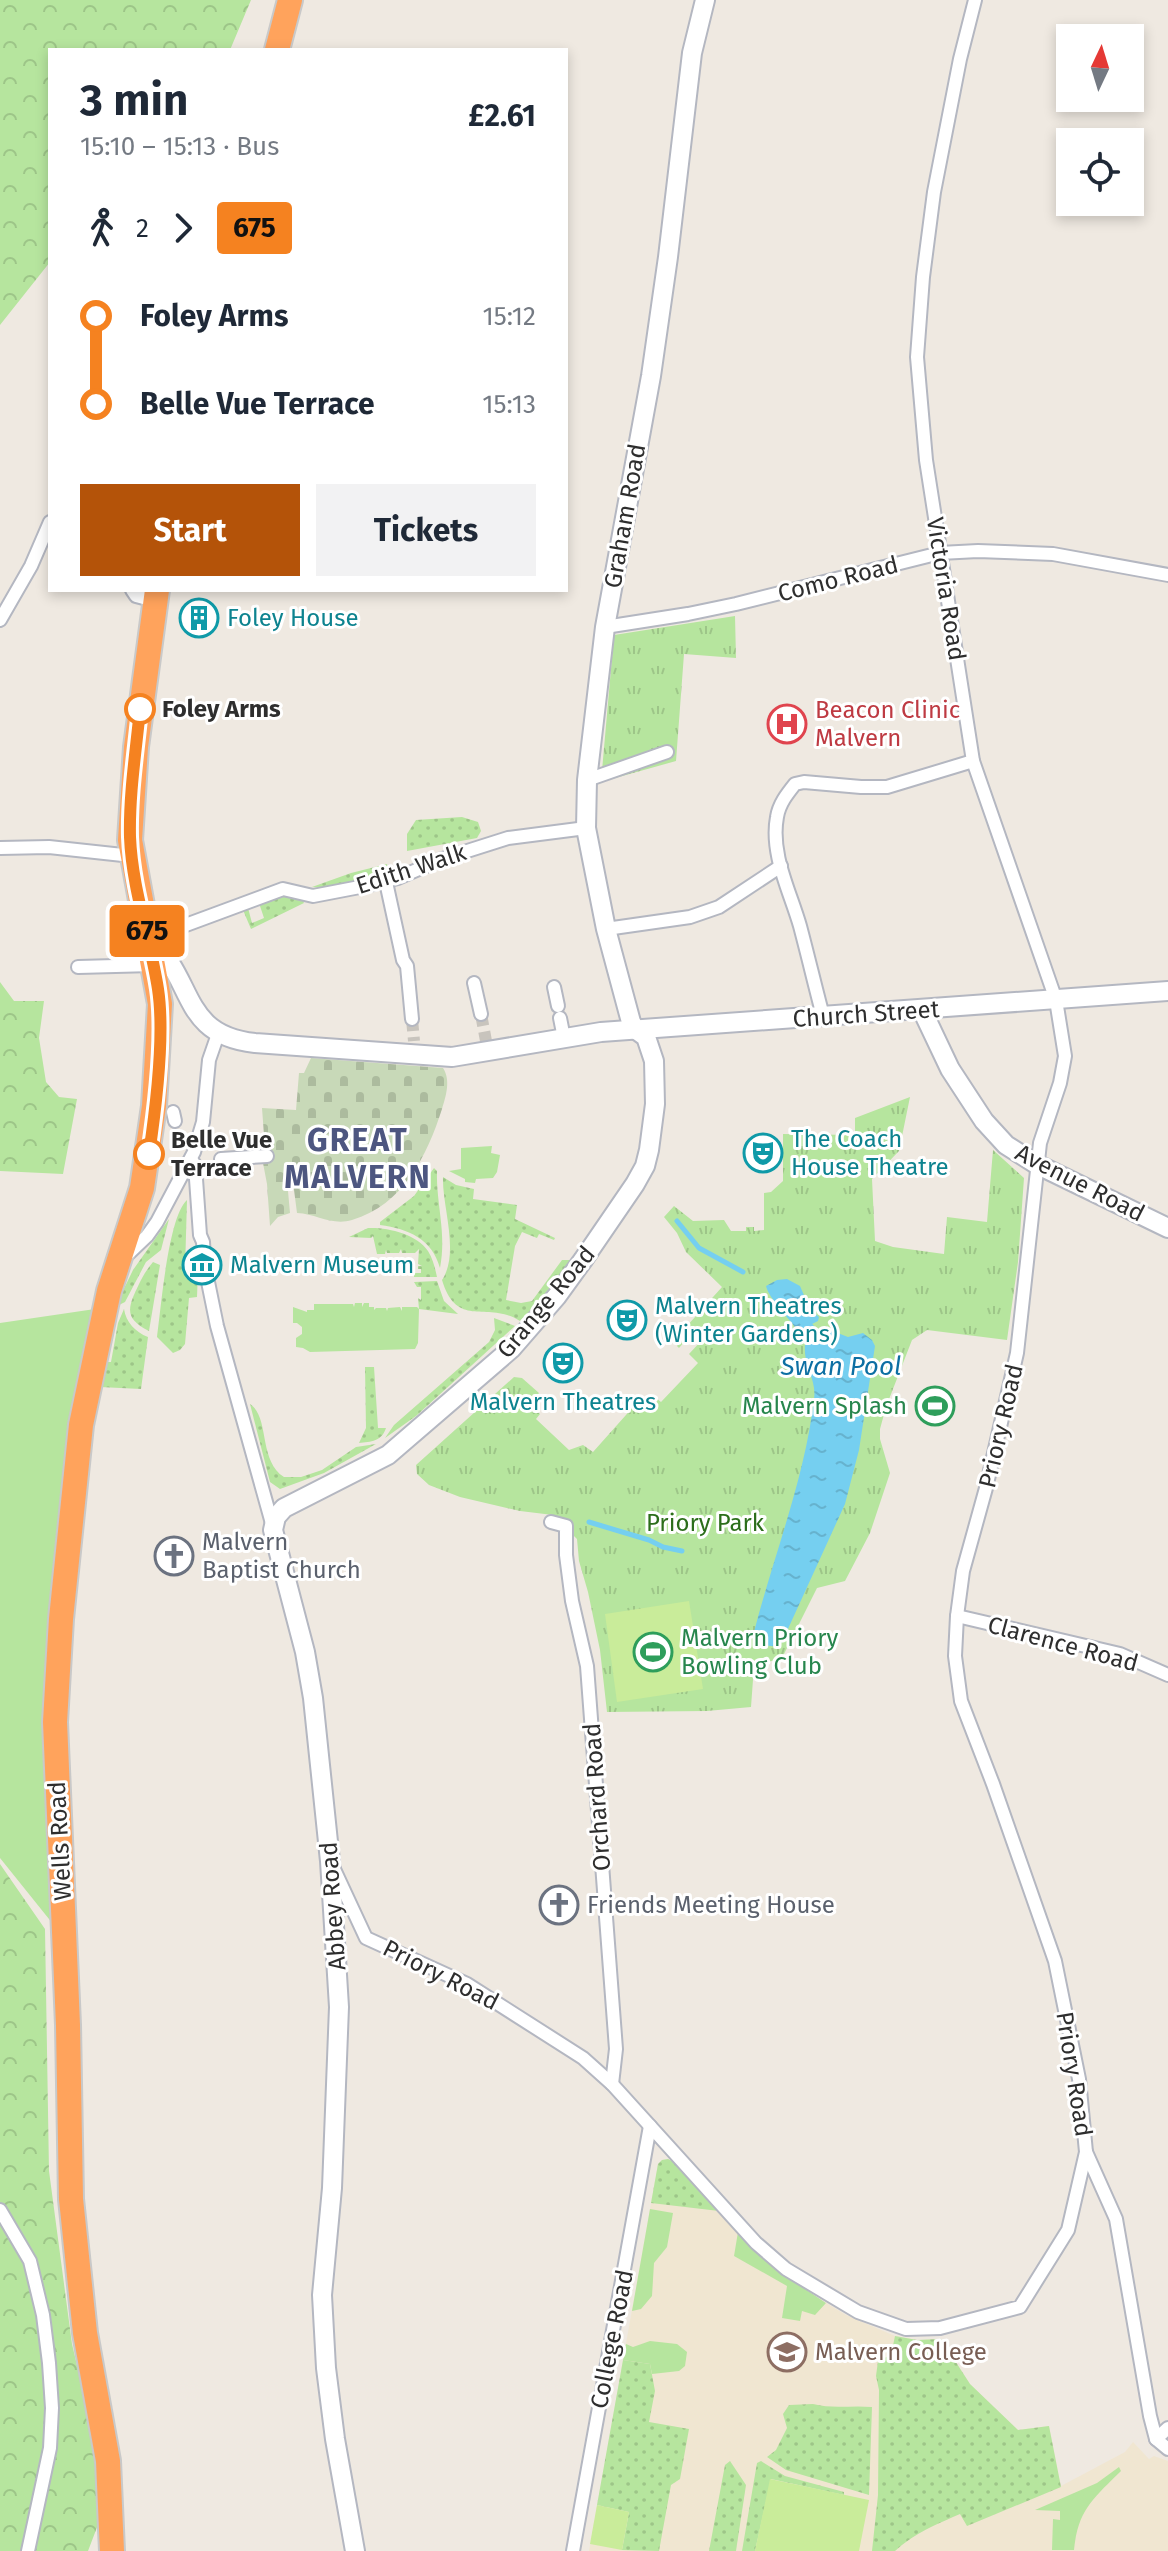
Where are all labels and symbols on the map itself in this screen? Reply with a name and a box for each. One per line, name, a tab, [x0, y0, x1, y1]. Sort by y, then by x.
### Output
north arrow	[1056, 24, 1144, 112]
street label: Graham Road	[599, 442, 651, 590]
street label: Victoria Road	[921, 515, 971, 663]
street label: Como Road	[775, 551, 901, 607]
building icon: Foley House	[178, 597, 220, 639]
place label: Foley House	[227, 604, 359, 632]
marker: Foley Arms	[125, 694, 155, 724]
place label: Foley Arms	[162, 695, 281, 723]
place label: Beacon Clinic Malvern	[815, 696, 960, 752]
hospital icon: Beacon Clinic Malvern	[766, 703, 808, 745]
street label: Edith Walk	[353, 838, 470, 900]
line badge: 675	[101, 905, 193, 957]
street label: Church Street	[792, 995, 941, 1033]
district label: GREAT MALVERN	[284, 1121, 432, 1196]
place label: The Coach House Theatre	[791, 1125, 949, 1181]
place label: Belle Vue Terrace	[171, 1126, 272, 1182]
theatre icon: The Coach House Theatre	[742, 1132, 784, 1174]
street label: Avenue Road	[1011, 1138, 1149, 1228]
marker: Belle Vue Terrace	[134, 1139, 164, 1169]
street label: Grange Road	[491, 1240, 601, 1364]
museum icon: Malvern Museum	[181, 1244, 223, 1286]
place label: Malvern Museum	[230, 1251, 414, 1279]
place label: Malvern Theatres (Winter Gardens)	[655, 1292, 842, 1348]
theatre icon: Malvern Theatres (Winter Gardens)	[606, 1299, 648, 1341]
theatre icon: Malvern Theatres	[542, 1342, 584, 1384]
water label: Swan Pool	[780, 1351, 901, 1382]
street label: Priory Road	[973, 1361, 1029, 1491]
sports icon: Malvern Splash	[914, 1385, 956, 1427]
place label: Malvern Theatres	[470, 1388, 656, 1416]
place label: Malvern Splash	[742, 1392, 907, 1420]
park label: Priory Park	[646, 1509, 765, 1537]
place label: Malvern Baptist Church	[202, 1528, 361, 1584]
church icon: Malvern Baptist Church	[153, 1535, 195, 1577]
street label: Clarence Road	[985, 1610, 1141, 1678]
place label: Malvern Priory Bowling Club	[681, 1624, 839, 1680]
sports icon: Malvern Priory Bowling Club	[632, 1631, 674, 1673]
street label: Orchard Road	[578, 1722, 616, 1872]
street label: Wells Road	[43, 1781, 77, 1901]
street label: Abbey Road	[315, 1841, 351, 1971]
church icon: Friends Meeting House	[538, 1884, 580, 1926]
place label: Friends Meeting House	[587, 1891, 835, 1919]
street label: Priory Road	[378, 1934, 504, 2016]
street label: Priory Road	[1050, 2009, 1098, 2139]
street label: College Road	[585, 2267, 639, 2411]
school or university icon: Malvern College	[766, 2331, 808, 2373]
place label: Malvern College	[815, 2338, 987, 2366]

